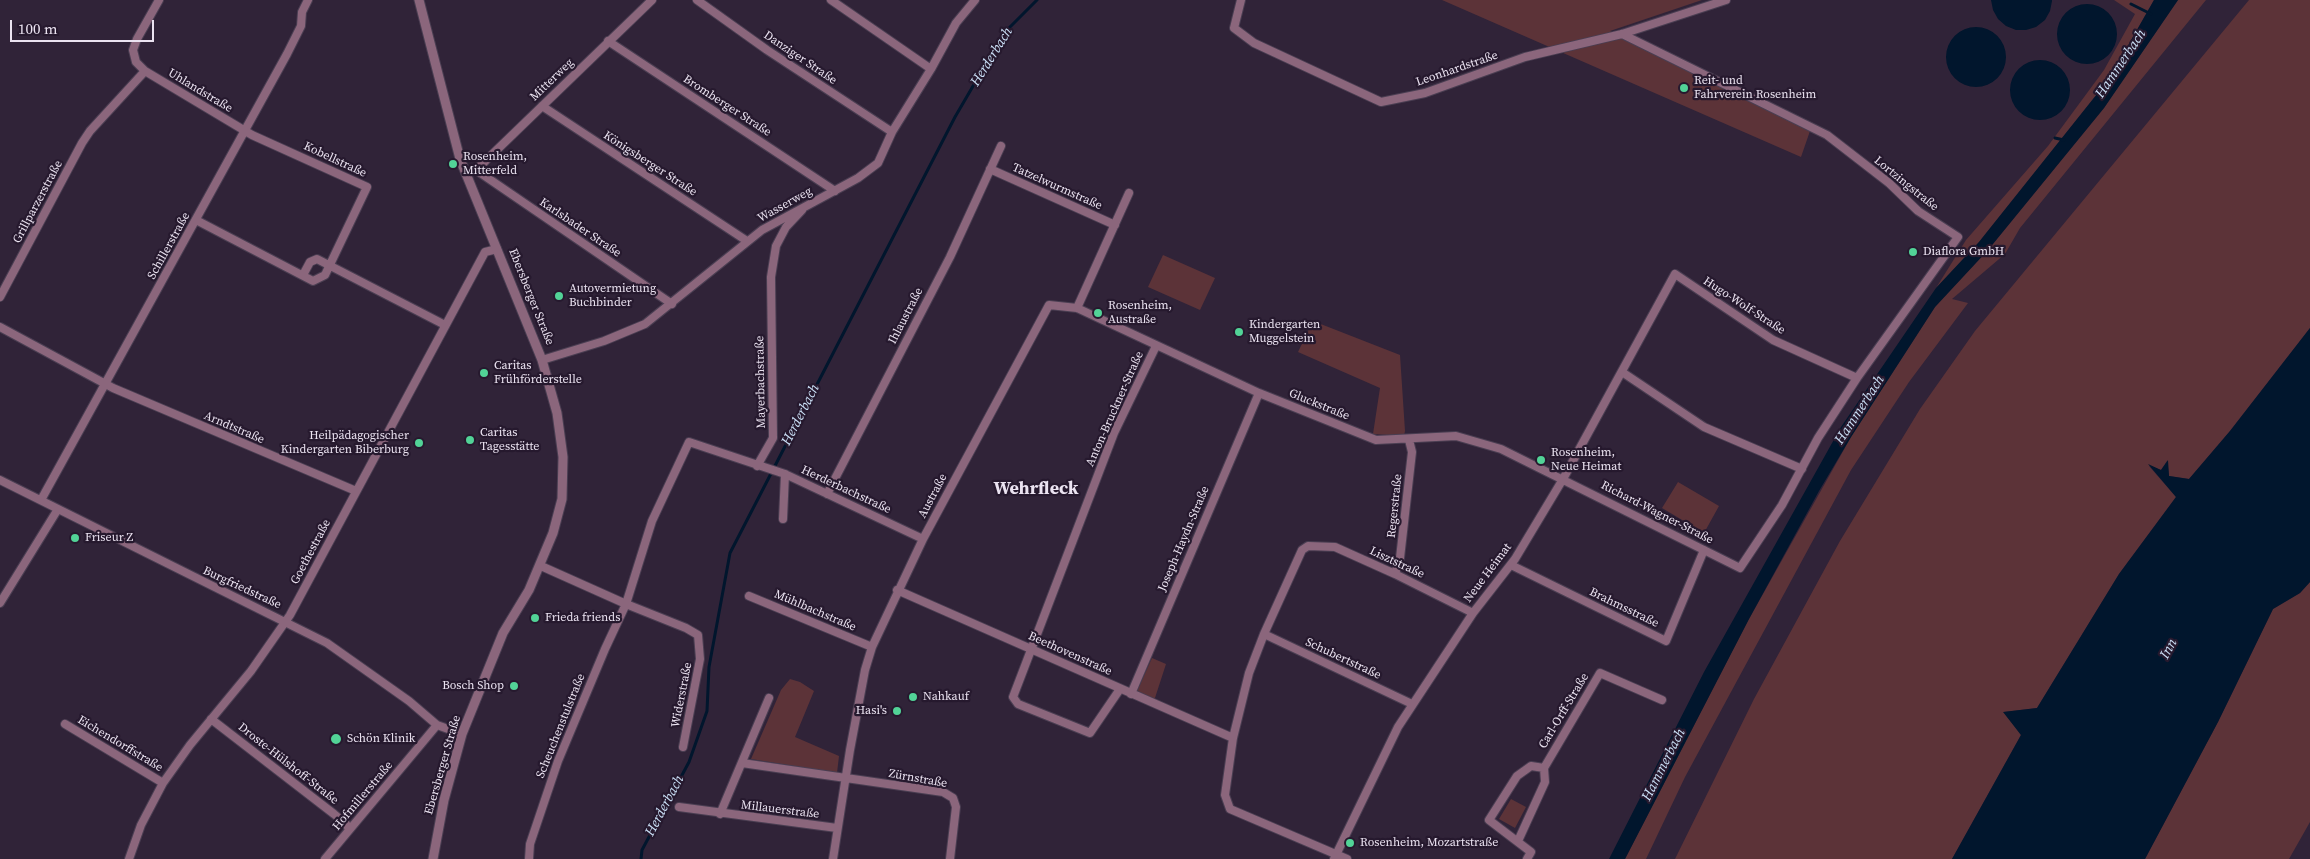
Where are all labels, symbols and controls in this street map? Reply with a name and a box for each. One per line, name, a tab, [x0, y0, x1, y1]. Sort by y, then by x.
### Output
scale bar	[12, 10, 156, 42]
text: 100 m	[18, 18, 58, 39]
water label: Herderbach	[967, 24, 1017, 90]
water label: Hammerbach	[2092, 27, 2150, 101]
street label: Danziger Straße	[761, 28, 839, 88]
street label: Leonhardstraße	[1414, 48, 1500, 90]
street label: Mitterweg	[527, 56, 577, 104]
street label: Uhlandstraße	[165, 66, 235, 116]
street label: Bromberger Straße	[680, 72, 774, 140]
place label: Reit- und Fahrverein Rosenheim	[1694, 74, 1816, 102]
marker: Reit- und Fahrverein Rosenheim	[1678, 82, 1690, 94]
street label: Königsberger Straße	[600, 128, 700, 200]
street label: Kobellstraße	[301, 139, 369, 181]
place label: Rosenheim, Mitterfeld	[463, 150, 527, 178]
street label: Lortzingstraße	[1871, 154, 1941, 214]
street label: Grillparzerstraße	[10, 158, 66, 246]
marker: Rosenheim, Mitterfeld	[447, 158, 459, 170]
street label: Tatzelwurmstraße	[1010, 161, 1104, 213]
street label: Wasserweg	[755, 184, 815, 226]
street label: Karlsbader Straße	[536, 195, 624, 261]
street label: Schillerstraße	[145, 210, 193, 282]
place label: Diaflora GmbH	[1923, 245, 2004, 259]
marker: Diaflora GmbH	[1907, 246, 1919, 258]
street label: Ebersberger Straße	[505, 247, 557, 347]
street label: Hugo-Wolf-Straße	[1700, 274, 1788, 338]
place label: Autovermietung Buchbinder	[569, 282, 656, 310]
street label: Ihlaustraße	[886, 285, 926, 347]
marker: Autovermietung Buchbinder	[553, 290, 565, 302]
place label: Rosenheim, Austraße	[1108, 299, 1172, 327]
marker: Rosenheim, Austraße	[1092, 307, 1104, 319]
place label: Kindergarten Muggelstein	[1249, 318, 1320, 346]
marker: Kindergarten Muggelstein	[1233, 326, 1245, 338]
street label: Mayerbachstraße	[753, 335, 769, 429]
street label: Anton-Bruckner-Straße	[1083, 349, 1147, 469]
place label: Caritas Frühförderstelle	[494, 359, 582, 387]
marker: Caritas Frühförderstelle	[478, 367, 490, 379]
water label: Hammerbach	[1831, 372, 1889, 448]
water label: Herderbach	[778, 382, 824, 448]
street label: Gluckstraße	[1287, 386, 1351, 424]
street label: Arndtstraße	[202, 409, 266, 447]
place label: Caritas Tagesstätte	[480, 426, 539, 454]
place label: Heilpädagogischer Kindergarten Biberburg	[281, 429, 409, 457]
marker: Caritas Tagesstätte	[464, 434, 476, 446]
marker: Heilpädagogischer Kindergarten Biberburg	[413, 437, 425, 449]
place label: Rosenheim, Neue Heimat	[1551, 446, 1621, 474]
marker: Rosenheim, Neue Heimat	[1535, 454, 1547, 466]
street label: Herderbachstraße	[799, 463, 893, 517]
street label: Austraße	[915, 471, 951, 521]
street label: Regerstraße	[1384, 473, 1406, 539]
district label: Wehrfleck	[993, 478, 1079, 500]
street label: Richard-Wagner-Straße	[1598, 478, 1716, 548]
street label: Joseph-Haydn-Straße	[1155, 484, 1213, 594]
street label: Goethestraße	[288, 517, 334, 587]
place label: Friseur Z	[85, 531, 133, 545]
marker: Friseur Z	[69, 532, 81, 544]
street label: Neue Heimat	[1461, 541, 1515, 605]
street label: Lisztstraße	[1367, 544, 1427, 582]
street label: Burgfriedstraße	[201, 564, 283, 612]
street label: Brahmsstraße	[1587, 585, 1661, 631]
street label: Mühlbachstraße	[772, 587, 858, 635]
place label: Frieda friends	[545, 611, 620, 625]
marker: Frieda friends	[529, 612, 541, 624]
street label: Beethovenstraße	[1026, 629, 1114, 679]
street label: Schubertstraße	[1303, 635, 1383, 683]
water label: Inn	[2157, 636, 2181, 662]
street label: Widerstraße	[669, 661, 695, 729]
street label: Carl-Orff-Straße	[1536, 671, 1592, 751]
street label: Scheuchenstulstraße	[533, 672, 589, 780]
place label: Bosch Shop	[442, 679, 504, 693]
marker: Bosch Shop	[508, 680, 520, 692]
place label: Nahkauf	[923, 690, 969, 704]
marker: Nahkauf	[907, 691, 919, 703]
place label: Hasi's	[856, 704, 887, 718]
marker: Hasi's	[891, 705, 903, 717]
street label: Eichendorffstraße	[75, 713, 165, 775]
street label: Ebersberger Straße	[422, 714, 464, 816]
street label: Droste-Hülshoff-Straße	[235, 720, 341, 808]
water label: Hammerbach	[1639, 726, 1689, 804]
marker: Schön Klinik	[329, 732, 343, 746]
place label: Schön Klinik	[347, 732, 415, 746]
street label: Hofmillerstraße	[330, 758, 396, 834]
street label: Zürnstraße	[888, 767, 948, 791]
water label: Herderbach	[642, 773, 688, 839]
street label: Millauerstraße	[740, 798, 820, 822]
place label: Rosenheim, Mozartstraße	[1360, 836, 1498, 850]
marker: Rosenheim, Mozartstraße	[1344, 837, 1356, 849]

